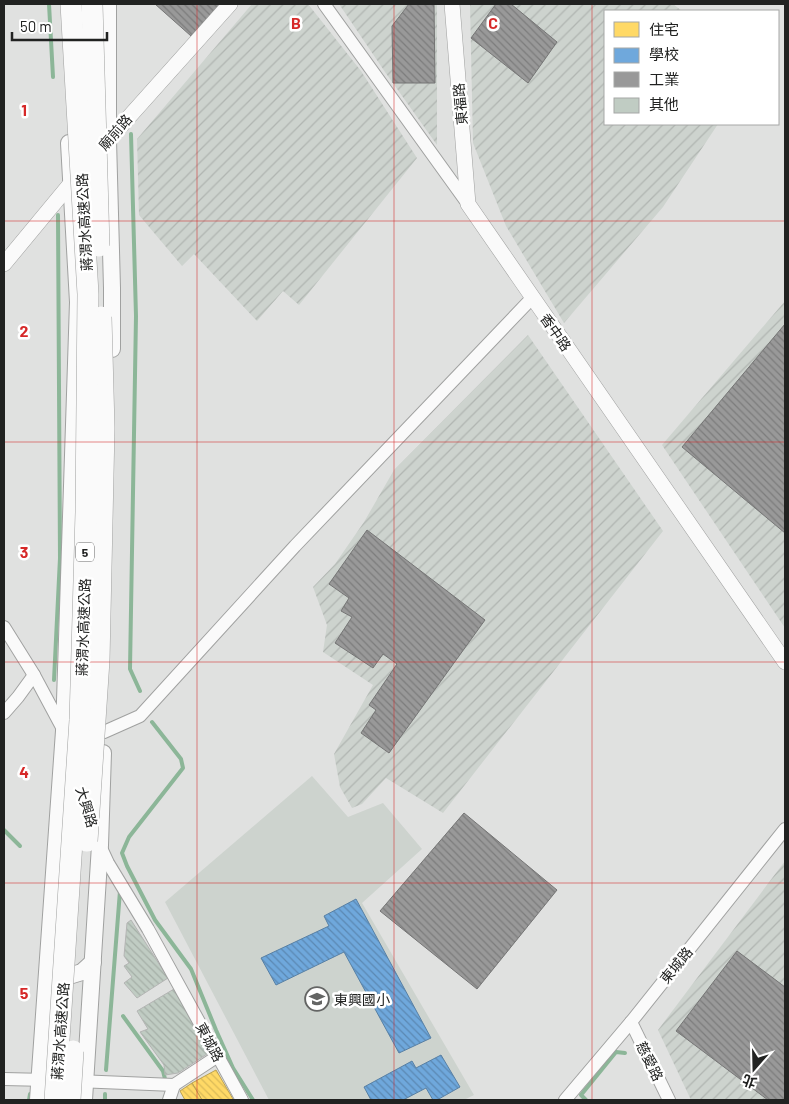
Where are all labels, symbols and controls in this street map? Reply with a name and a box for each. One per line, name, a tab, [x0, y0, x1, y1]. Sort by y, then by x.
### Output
scale bar	[12, 10, 108, 42]
legend	[604, 10, 779, 125]
text: B	[291, 13, 301, 32]
text: C	[488, 13, 498, 32]
text: 50 m	[20, 17, 52, 35]
text: 住宅	[649, 20, 679, 38]
text: 學校	[649, 45, 679, 63]
text: 工業	[649, 70, 679, 88]
street label: 東福路	[450, 82, 470, 126]
text: 其他	[649, 95, 679, 113]
text: 1	[21, 100, 27, 119]
street label: 廟前路	[95, 111, 135, 153]
street label: 蔣渭水高速公路	[73, 173, 95, 271]
street label: 香中路	[537, 310, 575, 354]
text: 2	[20, 321, 29, 340]
text: 3	[20, 542, 28, 561]
road number: 5	[76, 542, 94, 562]
street label: 蔣渭水高速公路	[73, 578, 93, 676]
text: 4	[19, 762, 29, 781]
street label: 大興路	[73, 784, 101, 830]
street label: 東城路	[656, 943, 696, 987]
street label: 蔣渭水高速公路	[48, 982, 72, 1080]
text: 5	[20, 983, 29, 1002]
school or university icon: 東興國小	[304, 986, 330, 1012]
place label: 東興國小	[334, 991, 390, 1008]
street label: 東城路	[193, 1019, 227, 1065]
street label: 慈愛路	[633, 1038, 667, 1084]
north arrow	[729, 1044, 779, 1094]
text: 北	[740, 1071, 759, 1092]

